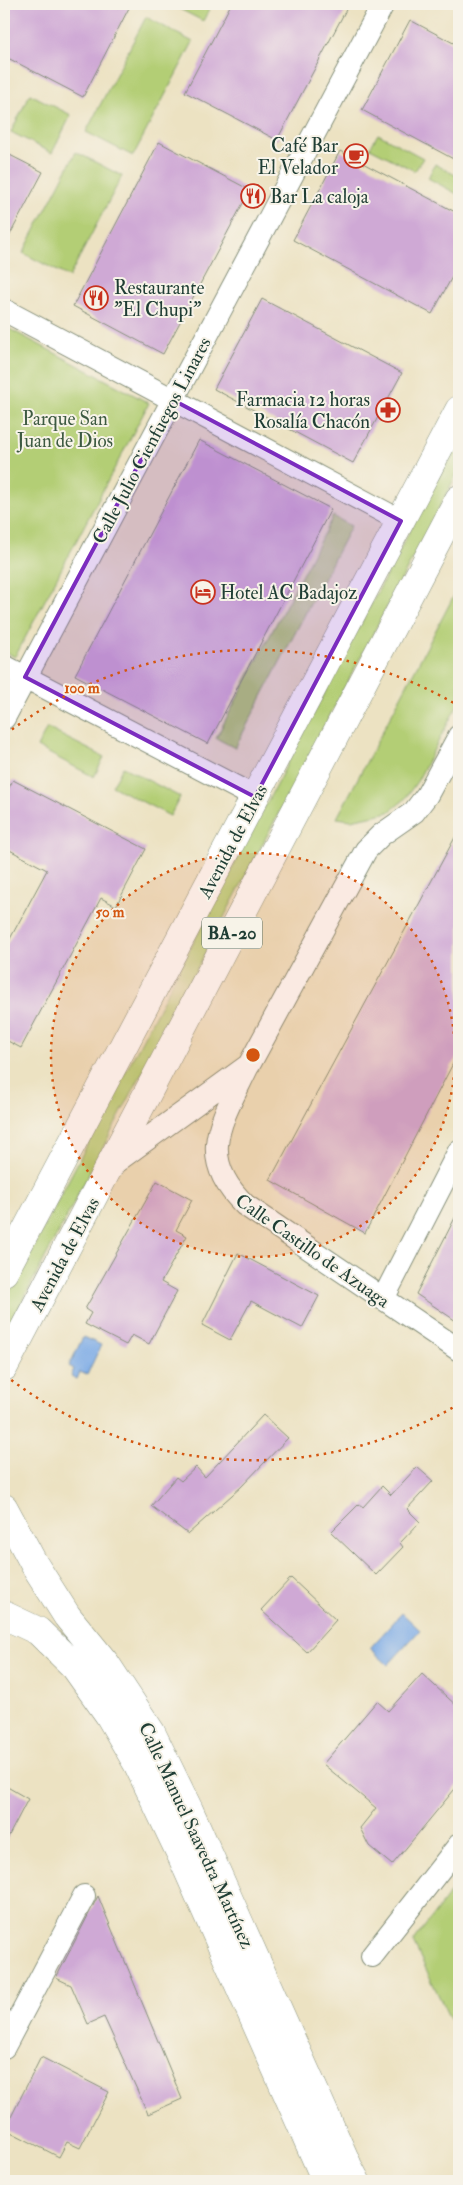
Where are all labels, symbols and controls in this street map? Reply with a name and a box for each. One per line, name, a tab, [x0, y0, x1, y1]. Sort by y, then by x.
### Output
place label: Café Bar El Velador	[257, 134, 338, 180]
cafe icon: Café Bar El Velador	[343, 143, 369, 169]
restaurant icon: Bar La caloja	[240, 183, 266, 209]
place label: Bar La caloja	[270, 185, 369, 209]
place label: Restaurante "El Chupi"	[114, 276, 204, 323]
restaurant icon: Restaurante "El Chupi"	[83, 285, 109, 311]
street label: Calle Julio Cienfuegos Linares	[87, 333, 217, 548]
place label: Farmacia 12 horas Rosalía Chacón	[236, 388, 370, 434]
pharmacy icon: Farmacia 12 horas Rosalía Chacón	[375, 397, 401, 423]
park label: Parque San Juan de Dios	[16, 407, 113, 453]
hotel icon: Hotel AC Badajoz	[190, 579, 216, 605]
place label: Hotel AC Badajoz	[220, 581, 357, 605]
text: 100 m	[64, 679, 100, 698]
street label: Avenida de Elvas	[192, 780, 273, 903]
text: 50 m	[96, 903, 125, 922]
road number: BA-20	[202, 918, 262, 948]
centre of rings	[244, 1046, 262, 1064]
street label: Calle Castillo de Azuaga	[231, 1189, 394, 1313]
street label: Avenida de Elvas	[24, 1193, 105, 1316]
street label: Calle Manuel Saavedra Martínez	[133, 1718, 259, 1952]

